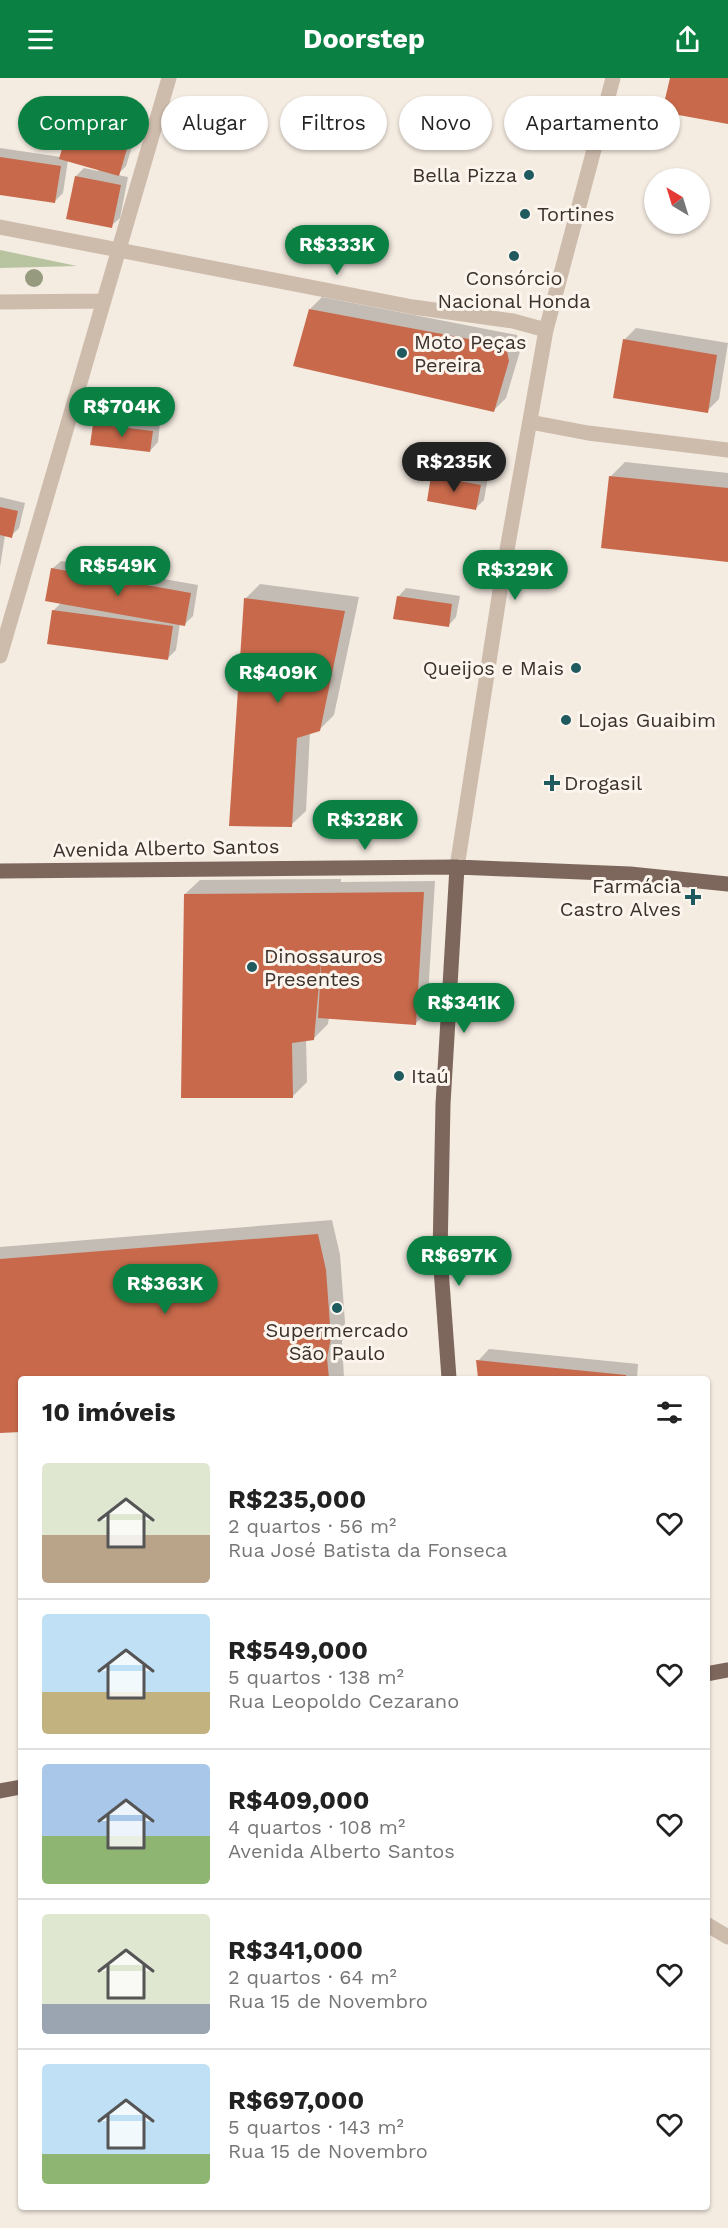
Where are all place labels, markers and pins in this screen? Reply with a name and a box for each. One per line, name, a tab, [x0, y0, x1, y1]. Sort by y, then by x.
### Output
place label: Bella Pizza	[412, 163, 517, 187]
marker: Bella Pizza	[522, 168, 536, 182]
place label: Tortines	[537, 202, 615, 226]
marker: Tortines	[518, 207, 532, 221]
pin: R$333K	[288, 225, 386, 276]
marker: Consórcio Nacional Honda	[507, 249, 521, 263]
place label: Consórcio Nacional Honda	[437, 266, 591, 313]
place label: Moto Peças Pereira	[414, 330, 527, 377]
marker: Moto Peças Pereira	[395, 346, 409, 360]
pin: R$704K	[73, 387, 171, 438]
pin: R$235K	[405, 442, 503, 493]
pin: R$549K	[69, 546, 167, 597]
pin: R$329K	[466, 550, 564, 601]
pin: R$409K	[229, 653, 327, 704]
place label: Queijos e Mais	[423, 656, 564, 680]
marker: Queijos e Mais	[569, 661, 583, 675]
place label: Lojas Guaibim	[578, 708, 716, 732]
marker: Lojas Guaibim	[559, 713, 573, 727]
place label: Drogasil	[564, 771, 642, 795]
marker: Drogasil	[545, 776, 559, 790]
pin: R$328K	[316, 800, 414, 851]
place label: Farmácia Castro Alves	[560, 874, 681, 921]
marker: Farmácia Castro Alves	[686, 890, 700, 904]
place label: Dinossauros Presentes	[264, 944, 383, 991]
marker: Dinossauros Presentes	[245, 960, 259, 974]
pin: R$341K	[415, 983, 513, 1034]
place label: Itaú	[411, 1064, 449, 1088]
marker: Itaú	[392, 1069, 406, 1083]
pin: R$697K	[410, 1236, 508, 1287]
pin: R$363K	[116, 1264, 214, 1315]
marker: Supermercado São Paulo	[330, 1301, 344, 1315]
place label: Supermercado São Paulo	[266, 1318, 408, 1365]

